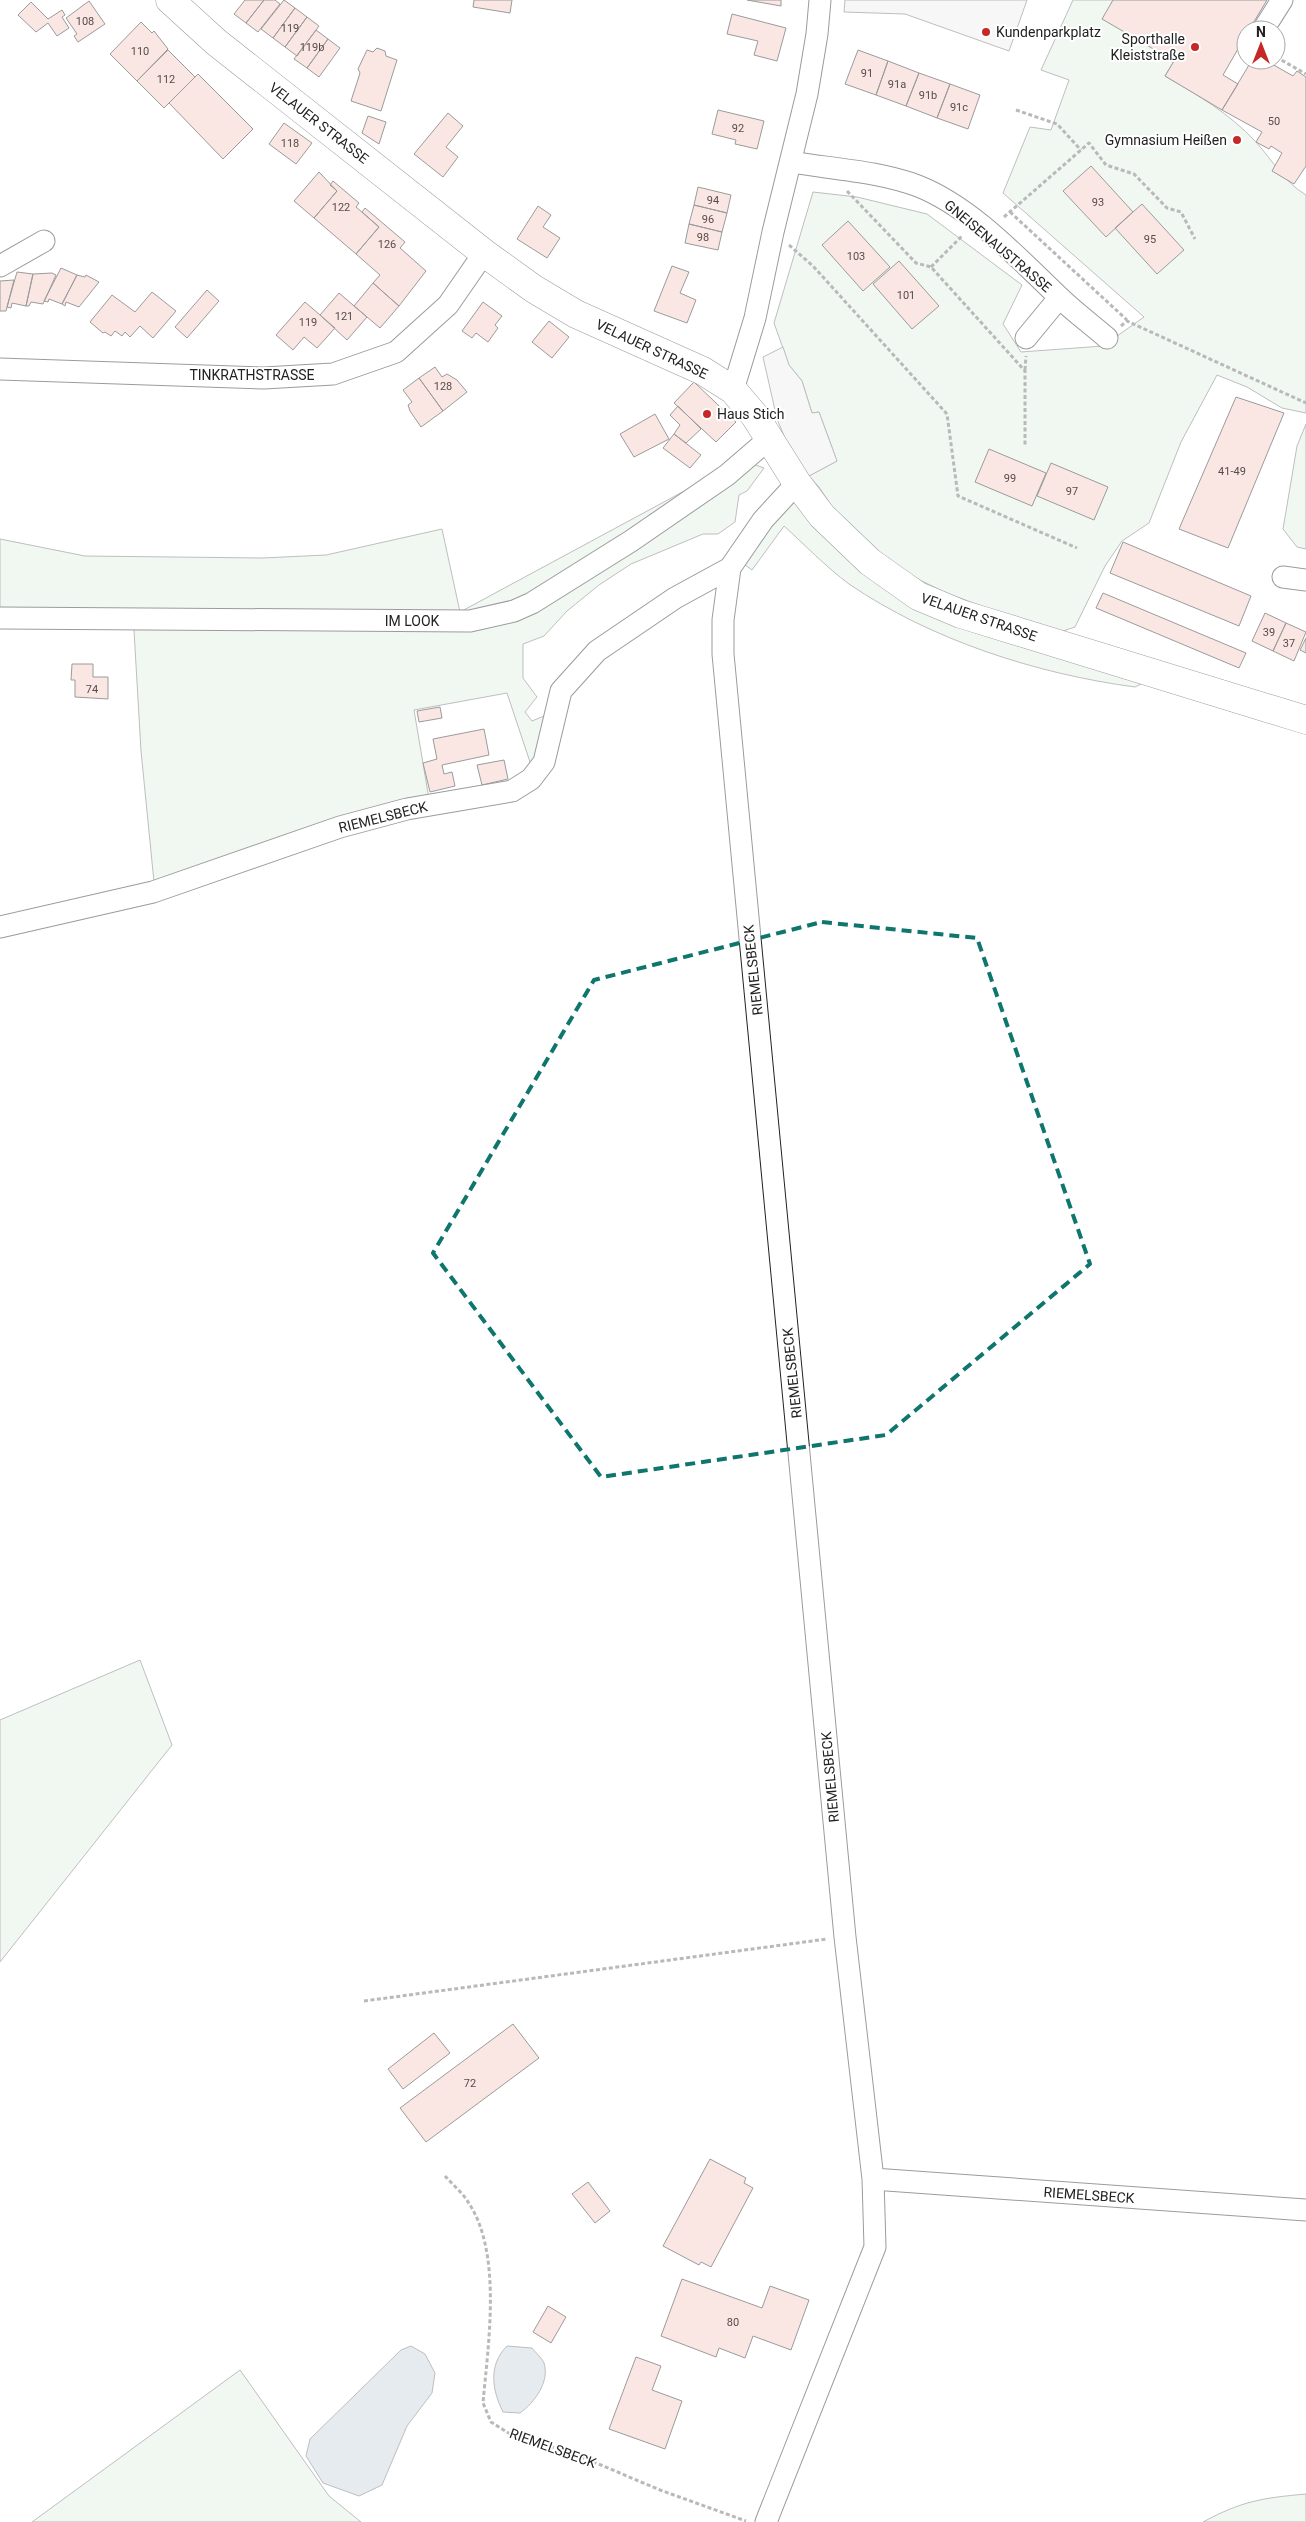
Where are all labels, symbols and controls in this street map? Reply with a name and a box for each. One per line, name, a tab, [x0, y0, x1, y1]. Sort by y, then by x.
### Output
house number: 108	[76, 15, 94, 28]
north arrow	[1236, 20, 1286, 70]
house number: 119	[281, 22, 299, 35]
place label: Kundenparkplatz	[996, 24, 1101, 40]
text: N	[1256, 24, 1266, 40]
marker: Kundenparkplatz	[980, 26, 992, 38]
place label: Sporthalle Kleiststraße	[1111, 31, 1185, 63]
house number: 119b	[300, 41, 324, 54]
marker: Sporthalle Kleiststraße	[1189, 41, 1201, 53]
house number: 110	[131, 45, 149, 58]
house number: 91	[861, 67, 873, 80]
house number: 112	[157, 73, 175, 86]
house number: 91a	[888, 78, 906, 91]
street label: VELAUER STRASSE	[266, 79, 372, 167]
house number: 91b	[919, 89, 937, 102]
house number: 91c	[950, 101, 968, 114]
house number: 50	[1268, 115, 1280, 128]
house number: 92	[732, 122, 744, 135]
place label: Gymnasium Heißen	[1105, 132, 1227, 148]
marker: Gymnasium Heißen	[1231, 134, 1243, 146]
house number: 118	[281, 137, 299, 150]
house number: 94	[707, 194, 719, 207]
house number: 93	[1092, 196, 1104, 209]
street label: GNEISENAUSTRASSE	[941, 197, 1055, 295]
house number: 122	[332, 201, 350, 214]
house number: 96	[702, 213, 714, 226]
house number: 98	[697, 231, 709, 244]
house number: 95	[1144, 233, 1156, 246]
house number: 126	[378, 238, 396, 251]
house number: 103	[847, 250, 865, 263]
house number: 101	[897, 289, 915, 302]
house number: 121	[335, 310, 353, 323]
house number: 119	[299, 316, 317, 329]
street label: VELAUER STRASSE	[593, 316, 711, 382]
street label: TINKRATHSTRASSE	[189, 367, 315, 383]
house number: 128	[434, 380, 452, 393]
place label: Haus Stich	[717, 406, 784, 422]
marker: Haus Stich	[701, 408, 713, 420]
house number: 41-49	[1218, 465, 1246, 478]
house number: 99	[1004, 472, 1016, 485]
house number: 97	[1066, 485, 1078, 498]
street label: VELAUER STRASSE	[919, 590, 1039, 644]
street label: IM LOOK	[385, 613, 440, 629]
house number: 39	[1263, 626, 1275, 639]
house number: 37	[1283, 637, 1295, 650]
house number: 74	[86, 683, 98, 696]
street label: RIEMELSBECK	[337, 798, 429, 836]
street label: RIEMELSBECK	[740, 924, 766, 1016]
street label: RIEMELSBECK	[779, 1327, 805, 1419]
street label: RIEMELSBECK	[818, 1731, 842, 1823]
house number: 72	[464, 2077, 476, 2090]
street label: RIEMELSBECK	[1043, 2184, 1135, 2206]
house number: 80	[727, 2316, 739, 2329]
street label: RIEMELSBECK	[508, 2425, 599, 2471]

